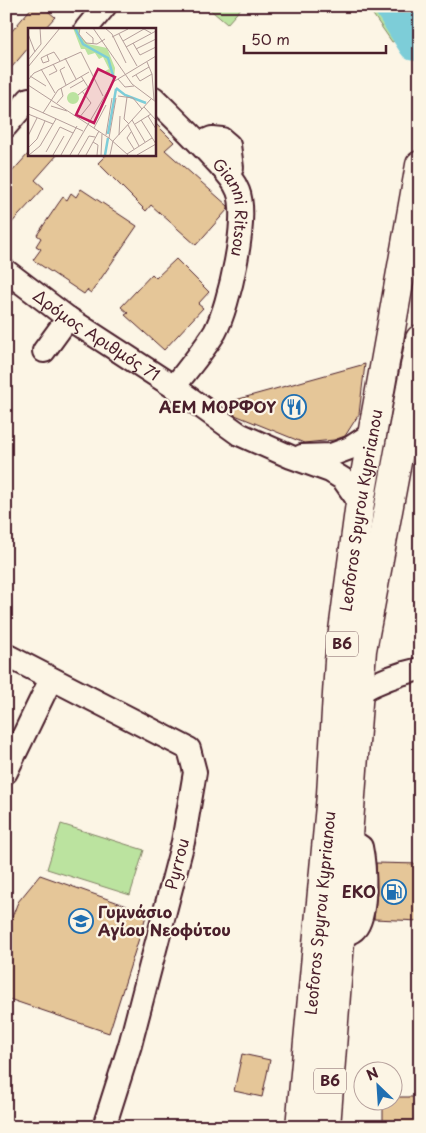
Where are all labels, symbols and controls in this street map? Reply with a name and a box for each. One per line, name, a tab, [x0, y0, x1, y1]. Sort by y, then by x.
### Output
scale bar	[244, 22, 386, 54]
text: 50 m	[251, 27, 290, 50]
inset map	[28, 28, 155, 155]
street label: Gianni Ritsou	[207, 152, 254, 259]
street label: Δρόμος Αριθμός 71	[29, 283, 165, 386]
place label: ΑΕΜ ΜΟΡΦΟΥ	[159, 394, 276, 418]
restaurant icon: ΑΕΜ ΜΟΡΦΟΥ	[281, 394, 307, 420]
street label: Leoforos Spyrou Kyprianou	[333, 407, 387, 613]
road number: B6	[326, 632, 358, 656]
street label: Leoforos Spyrou Kyprianou	[298, 810, 340, 1016]
street label: Pyrrou	[158, 835, 194, 892]
place label: EKO	[342, 879, 376, 903]
fuel station icon: EKO	[381, 879, 407, 905]
place label: Γυμνάσιο Αγίου Νεοφύτου	[98, 899, 231, 941]
school or university icon: Γυμνάσιο Αγίου Νεοφύτου	[68, 908, 94, 934]
north arrow	[354, 1060, 404, 1110]
text: N	[363, 1062, 382, 1086]
road number: B6	[314, 1068, 346, 1094]

